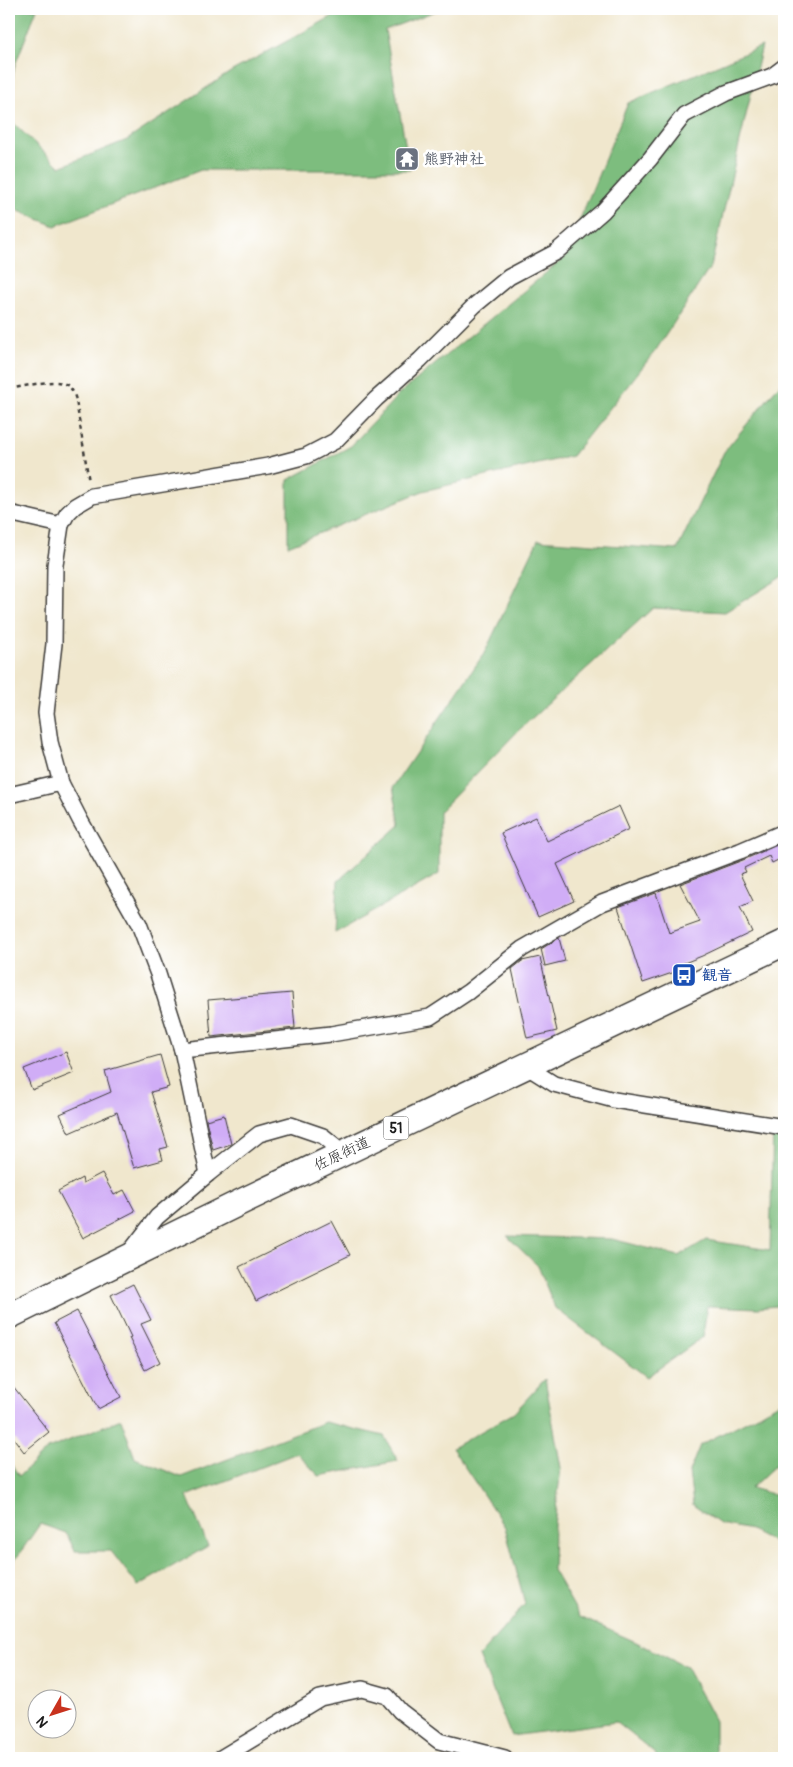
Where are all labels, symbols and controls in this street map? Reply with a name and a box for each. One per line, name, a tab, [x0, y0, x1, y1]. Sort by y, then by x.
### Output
temple icon: 熊野神社	[394, 146, 420, 172]
place label: 熊野神社	[424, 150, 484, 169]
bus stop icon: 観音	[671, 962, 697, 988]
place label: 観音	[702, 966, 732, 985]
road number: 51	[384, 1116, 408, 1140]
street label: 佐原街道	[311, 1133, 373, 1175]
north arrow	[28, 1690, 78, 1740]
text: N	[33, 1713, 52, 1731]

